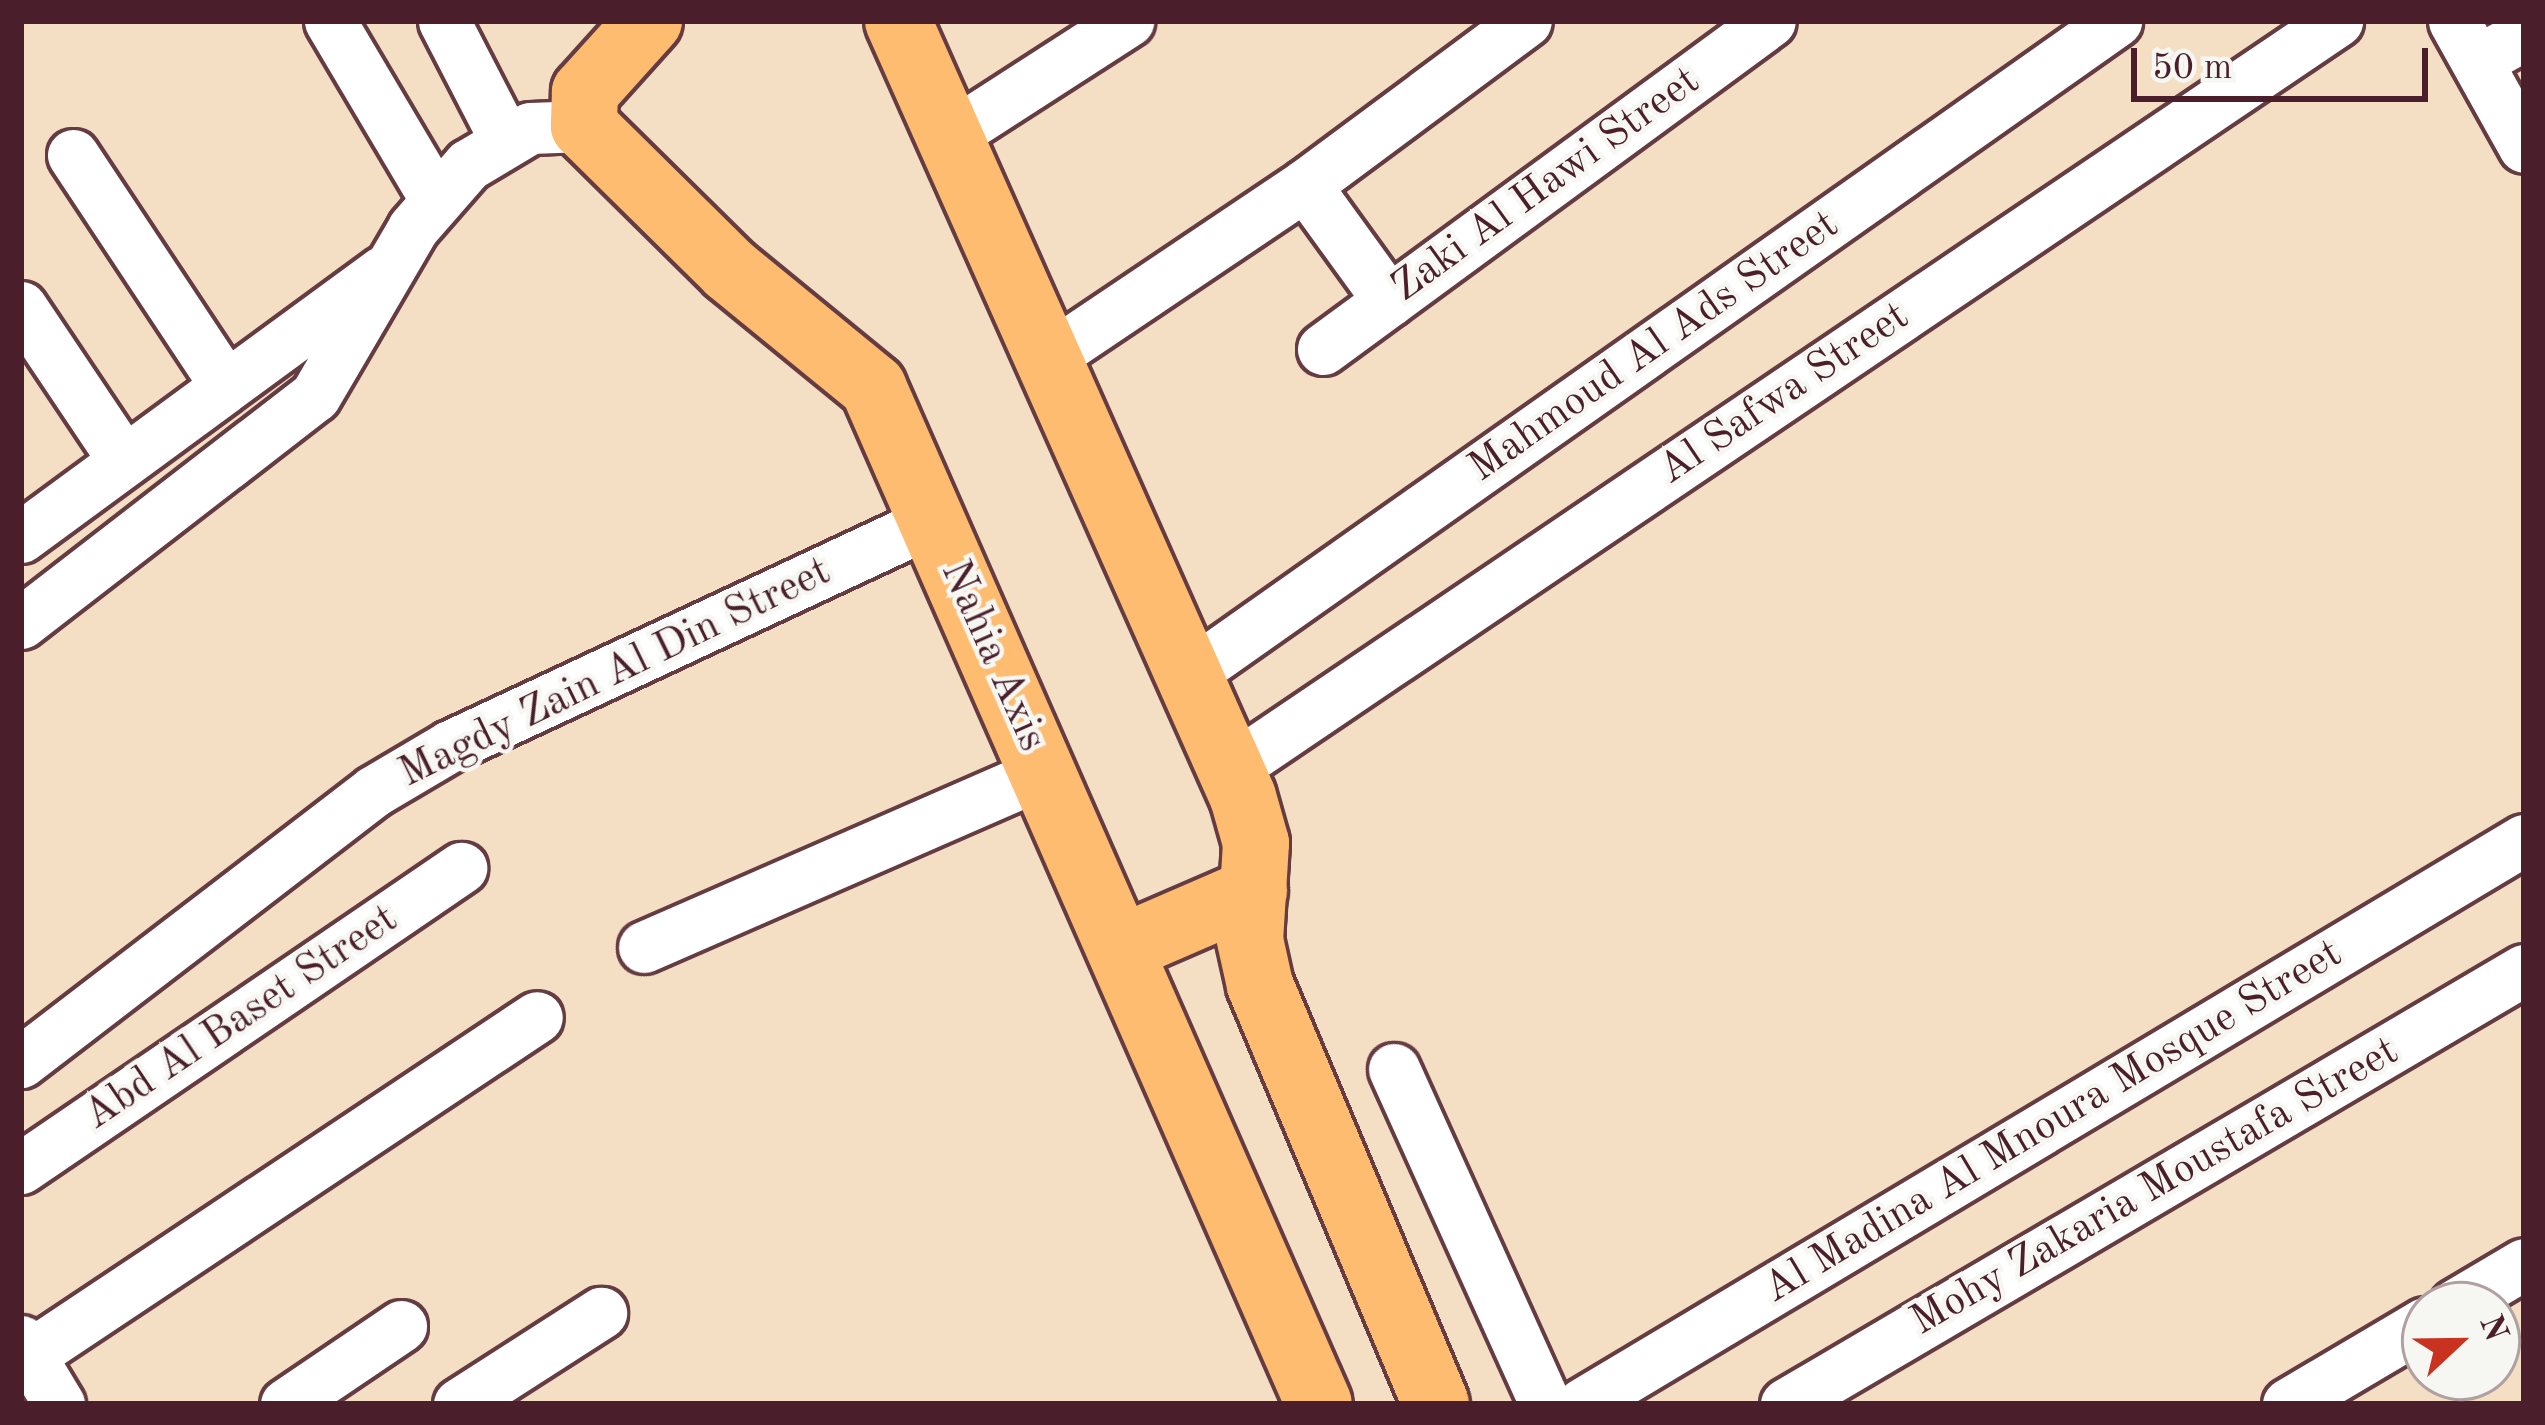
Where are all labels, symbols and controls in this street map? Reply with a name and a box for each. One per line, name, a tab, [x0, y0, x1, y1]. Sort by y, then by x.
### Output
scale bar	[2137, 24, 2434, 98]
text: 50 m	[2152, 51, 2232, 87]
street label: Zaki Al Hawi Street	[1382, 56, 1710, 314]
street label: Mahmoud Al Ads Street	[1460, 200, 1848, 494]
street label: Al Safwa Street	[1649, 292, 1919, 496]
street label: Magdy Zain Al Din Street	[391, 547, 839, 799]
street label: Nahia Axis	[929, 553, 1057, 759]
street label: Abd Al Baset Street	[75, 894, 407, 1142]
street label: Al Madina Al Mnoura Mosque Street	[1755, 929, 2351, 1315]
street label: Mohy Zakaria Moustafa Street	[1902, 1027, 2408, 1347]
north arrow	[2401, 1281, 2521, 1401]
text: N	[2472, 1311, 2512, 1346]

